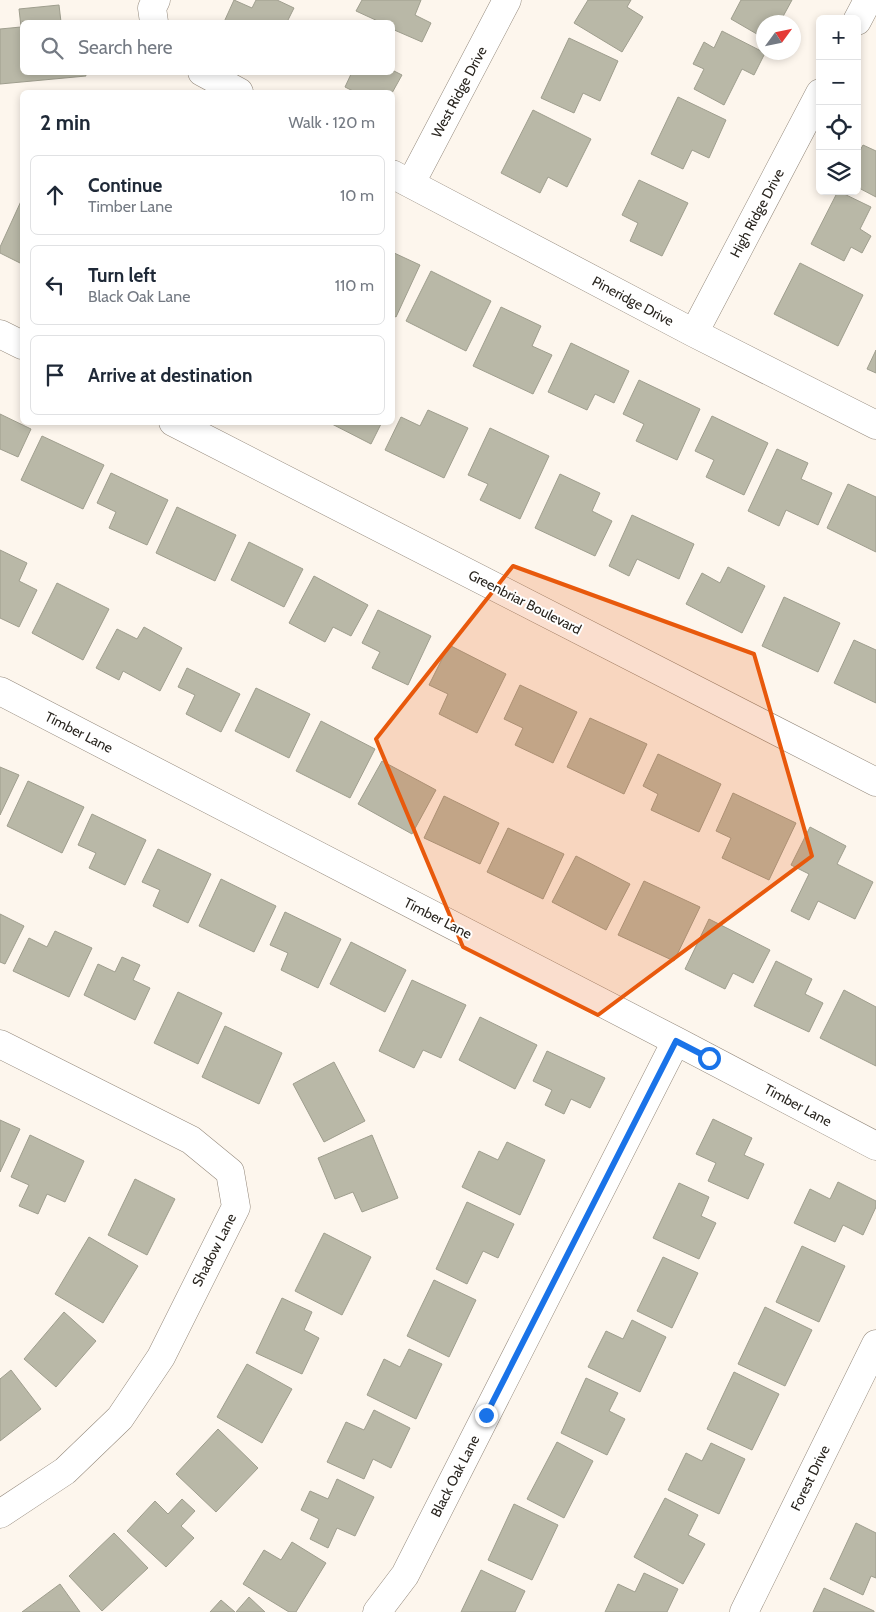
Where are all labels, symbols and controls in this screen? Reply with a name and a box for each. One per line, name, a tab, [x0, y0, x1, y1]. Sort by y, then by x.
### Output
north arrow	[756, 15, 801, 60]
map controls	[816, 15, 861, 195]
button: +	[816, 15, 861, 60]
search box	[20, 20, 395, 75]
icon: search	[38, 34, 66, 62]
text: Search here	[78, 36, 172, 59]
street label: West Ridge Drive	[427, 43, 491, 141]
button: −	[816, 60, 861, 105]
button: locate	[816, 105, 861, 150]
text: 2 min	[40, 110, 91, 135]
text: Walk · 120 m	[288, 113, 375, 132]
button: layers	[816, 150, 861, 195]
street label: High Ridge Drive	[726, 165, 788, 261]
text: Continue	[88, 174, 162, 197]
icon: ahead	[41, 181, 69, 209]
text: 10 m	[340, 186, 374, 205]
text: Timber Lane	[88, 197, 172, 216]
text: Turn left	[88, 264, 156, 287]
icon: left	[41, 271, 69, 299]
street label: Pineridge Drive	[589, 272, 677, 330]
text: 110 m	[335, 276, 374, 295]
text: Black Oak Lane	[88, 287, 190, 306]
icon: arrive	[41, 361, 69, 389]
text: Arrive at destination	[88, 364, 252, 387]
street label: Greenbriar Boulevard	[465, 566, 585, 638]
street label: Timber Lane	[42, 707, 116, 757]
street label: Timber Lane	[401, 893, 475, 943]
route start	[698, 1047, 721, 1070]
street label: Timber Lane	[761, 1080, 835, 1130]
street label: Shadow Lane	[188, 1210, 240, 1290]
route end	[475, 1404, 498, 1427]
street label: Black Oak Lane	[427, 1432, 483, 1520]
street label: Forest Drive	[786, 1442, 834, 1514]

